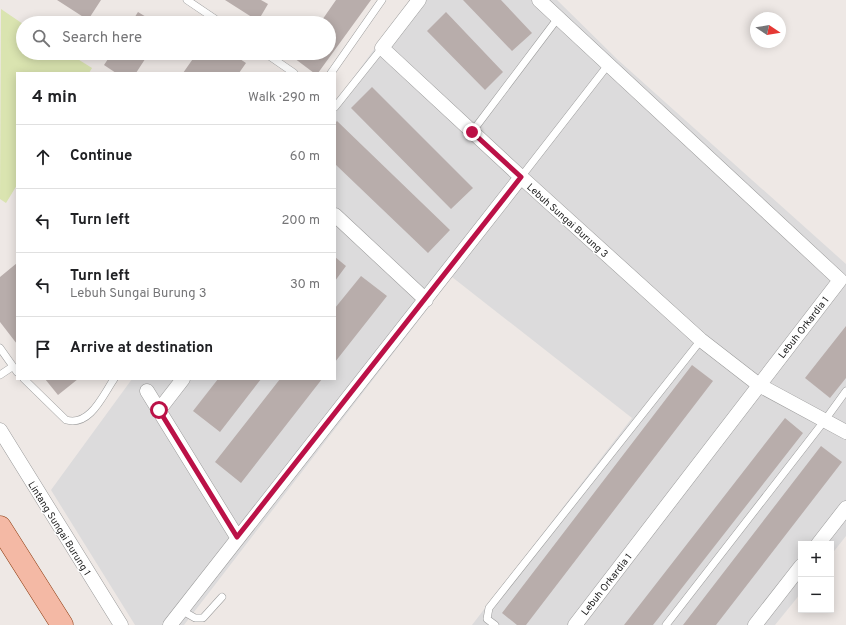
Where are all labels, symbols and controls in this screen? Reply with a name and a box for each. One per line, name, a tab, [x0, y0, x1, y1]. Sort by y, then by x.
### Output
north arrow	[750, 12, 786, 48]
search box	[16, 16, 336, 60]
icon: search	[30, 27, 52, 49]
text: Search here	[62, 29, 142, 48]
text: 4 min	[32, 87, 77, 109]
text: Walk · 290 m	[248, 90, 320, 106]
route end	[463, 123, 481, 141]
icon: ahead	[32, 146, 54, 168]
text: Continue	[70, 147, 132, 166]
text: 60 m	[290, 149, 320, 165]
street label: Lebuh Sungai Burung 3	[524, 181, 610, 261]
icon: left	[32, 210, 54, 232]
text: Turn left	[70, 211, 130, 230]
text: 200 m	[281, 213, 320, 229]
text: Turn left	[70, 267, 130, 286]
icon: left	[32, 274, 54, 296]
text: 30 m	[290, 277, 320, 293]
text: Lebuh Sungai Burung 3	[70, 286, 207, 302]
street label: Lebuh Orkardia 1	[776, 294, 832, 361]
icon: arrive	[32, 338, 54, 360]
text: Arrive at destination	[70, 339, 213, 358]
route start	[150, 401, 168, 419]
street label: Lintang Sungai Burung 1	[24, 479, 93, 578]
map controls	[798, 541, 834, 613]
button: +	[798, 541, 834, 577]
street label: Lebuh Orkardia 1	[579, 551, 635, 618]
button: −	[798, 577, 834, 613]

